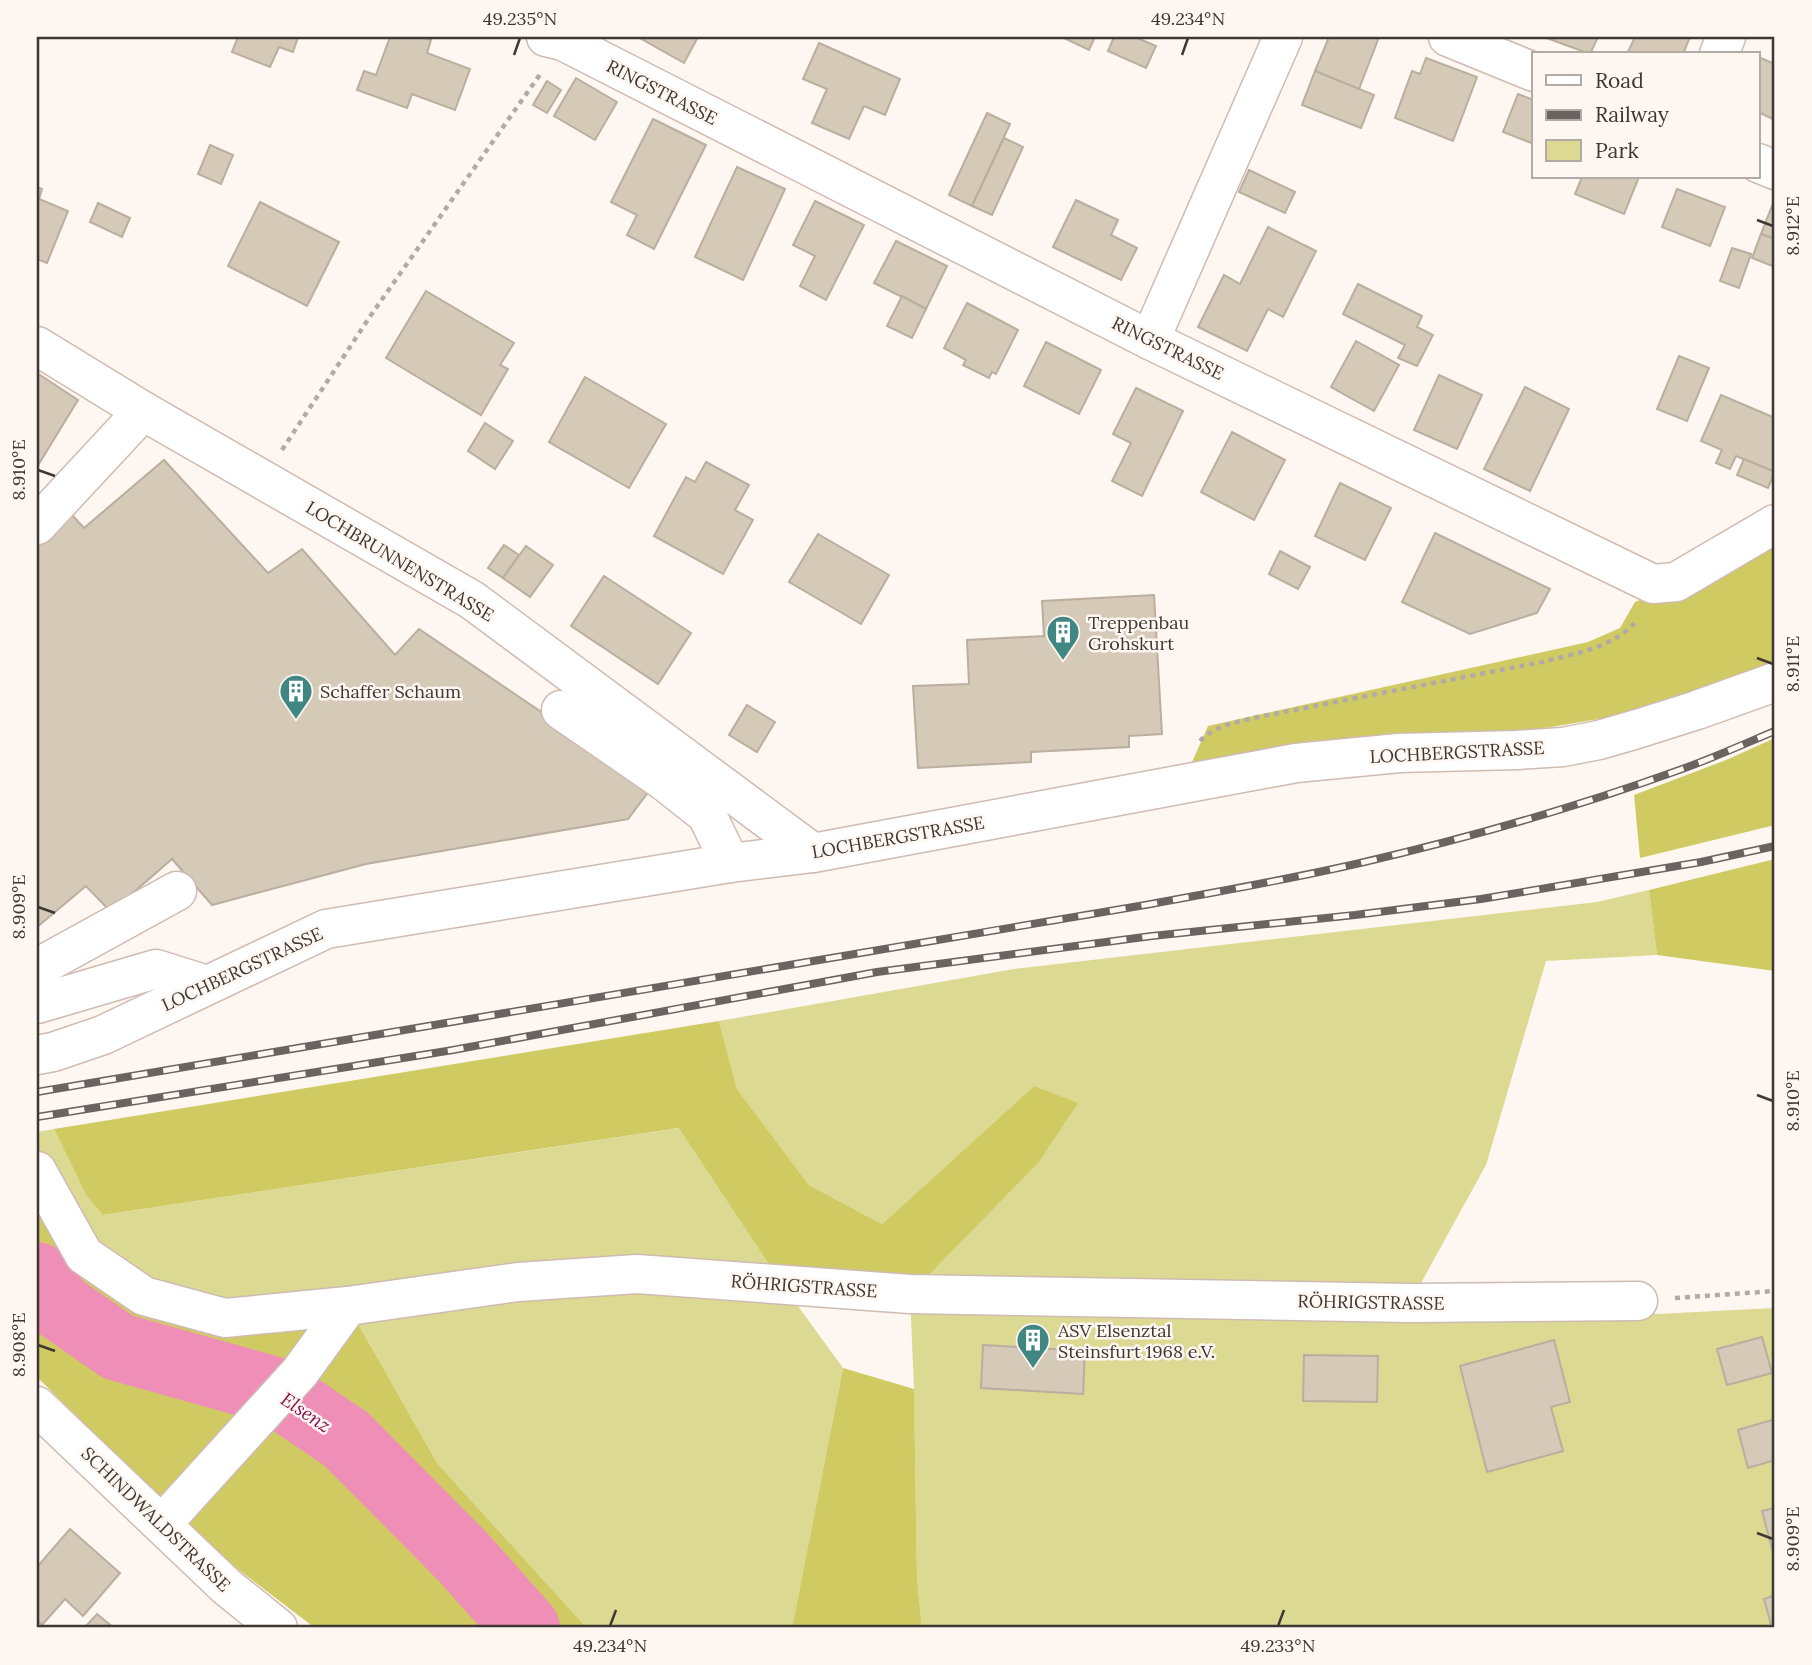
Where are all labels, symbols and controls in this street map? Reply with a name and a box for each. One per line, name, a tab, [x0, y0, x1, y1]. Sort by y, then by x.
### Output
text: 49.235°N	[483, 7, 557, 30]
text: 49.234°N	[1151, 7, 1225, 30]
legend	[1532, 52, 1759, 178]
street label: RINGSTRASSE	[603, 54, 721, 130]
text: Road	[1595, 67, 1644, 94]
text: Railway	[1595, 101, 1669, 128]
text: Park	[1595, 137, 1639, 164]
text: 8.912°E	[1781, 196, 1804, 256]
street label: RINGSTRASSE	[1108, 311, 1228, 385]
text: 8.910°E	[7, 439, 30, 501]
street label: LOCHBRUNNENSTRASSE	[302, 496, 498, 626]
place label: Treppenbau Grohskurt	[1088, 611, 1190, 655]
building icon: Treppenbau Grohskurt	[1044, 613, 1082, 662]
text: 8.911°E	[1781, 636, 1804, 692]
building icon: Schaffer Schaum	[277, 672, 315, 721]
place label: Schaffer Schaum	[320, 680, 461, 703]
street label: LOCHBERGSTRASSE	[1369, 736, 1545, 768]
street label: LOCHBERGSTRASSE	[810, 810, 986, 864]
text: 8.909°E	[7, 874, 30, 940]
street label: LOCHBERGSTRASSE	[158, 922, 326, 1016]
text: 8.910°E	[1781, 1070, 1804, 1132]
street label: RÖHRIGSTRASSE	[730, 1269, 878, 1303]
street label: RÖHRIGSTRASSE	[1297, 1289, 1445, 1315]
text: 8.908°E	[7, 1313, 30, 1377]
place label: ASV Elsenztal Steinsfurt 1968 e.V.	[1057, 1319, 1215, 1363]
building icon: ASV Elsenztal Steinsfurt 1968 e.V.	[1014, 1321, 1052, 1370]
water label: Elsenz	[277, 1387, 336, 1437]
street label: SCHINDWALDSTRASSE	[77, 1442, 235, 1596]
text: 8.909°E	[1781, 1506, 1804, 1572]
text: 49.234°N	[573, 1634, 647, 1657]
text: 49.233°N	[1241, 1634, 1315, 1657]

